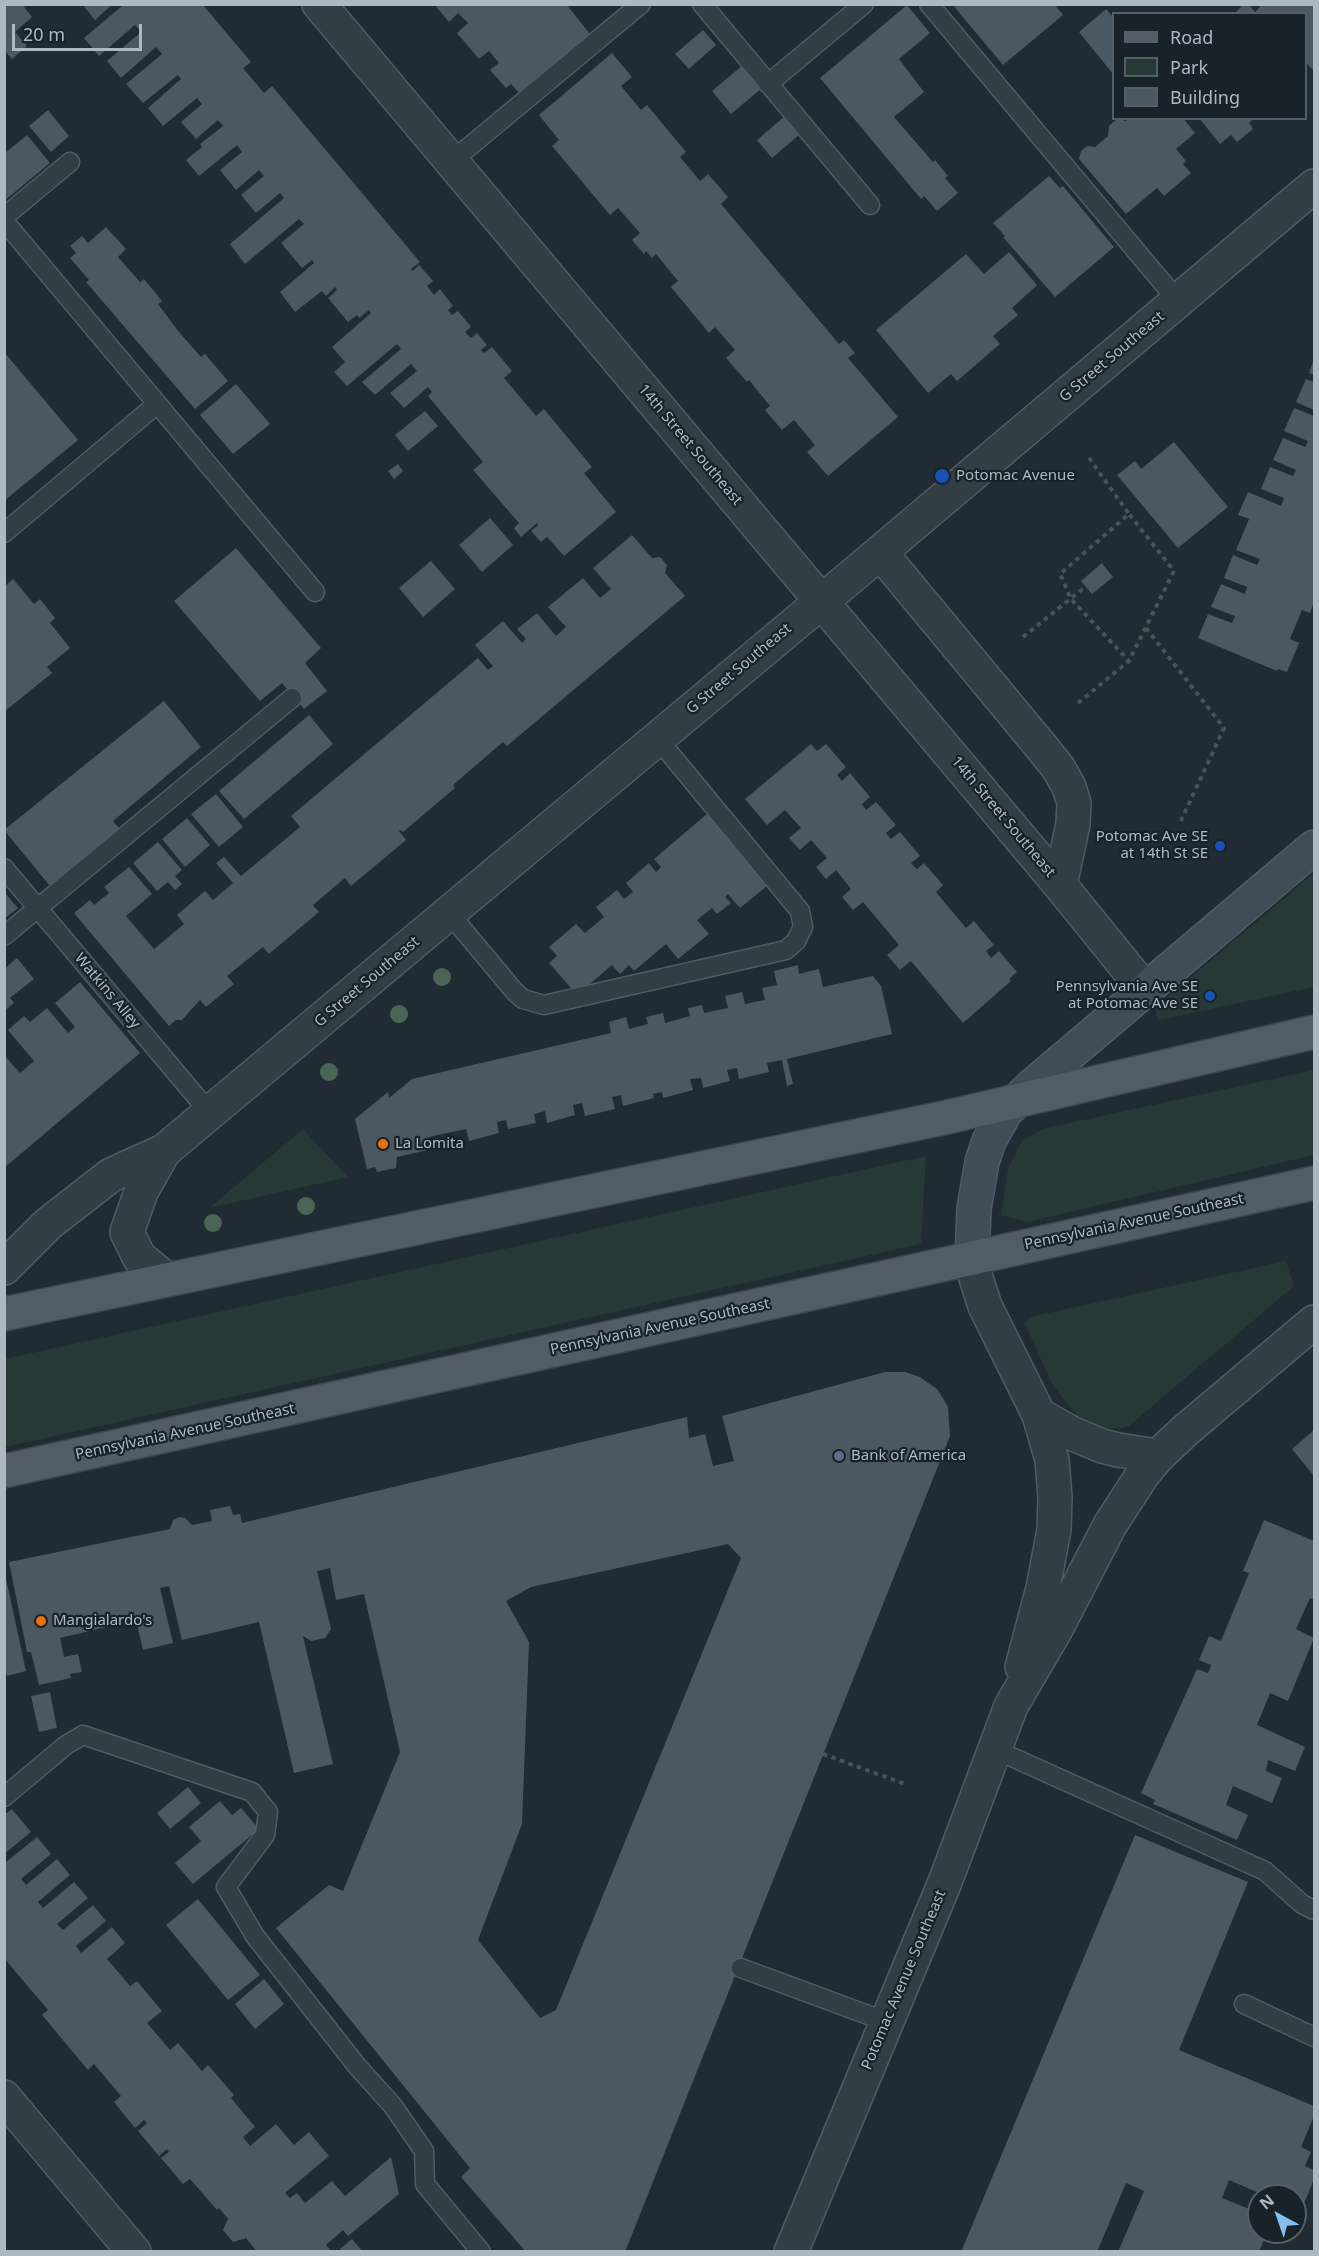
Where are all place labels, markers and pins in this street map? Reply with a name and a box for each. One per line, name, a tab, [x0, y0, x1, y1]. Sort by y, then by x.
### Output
marker: Potomac Avenue	[933, 467, 951, 485]
place label: Potomac Avenue	[956, 467, 1075, 485]
place label: Potomac Ave SE at 14th St SE	[1096, 828, 1208, 863]
marker: Potomac Ave SE at 14th St SE	[1213, 839, 1227, 853]
place label: Pennsylvania Ave SE at Potomac Ave SE	[1056, 978, 1198, 1013]
marker: Pennsylvania Ave SE at Potomac Ave SE	[1203, 989, 1217, 1003]
place label: La Lomita	[395, 1135, 464, 1153]
marker: La Lomita	[376, 1137, 390, 1151]
place label: Bank of America	[851, 1447, 966, 1465]
marker: Bank of America	[832, 1449, 846, 1463]
place label: Mangialardo's	[53, 1612, 152, 1630]
marker: Mangialardo's	[34, 1614, 48, 1628]

